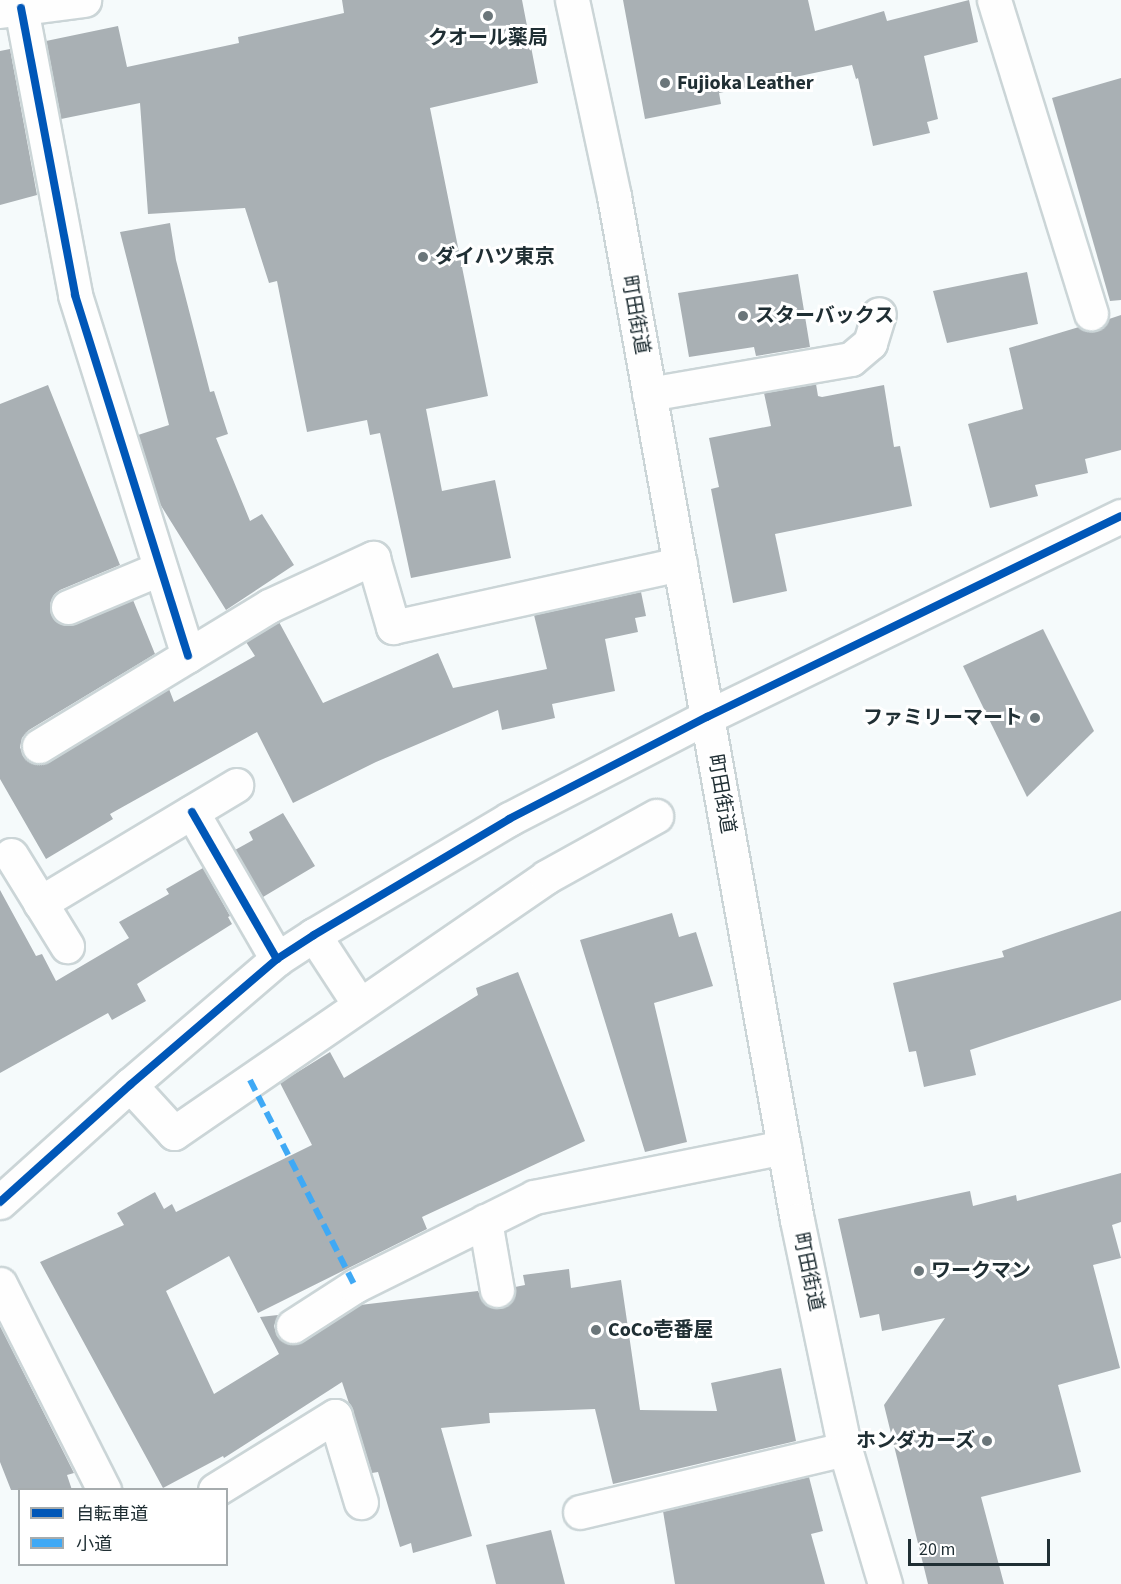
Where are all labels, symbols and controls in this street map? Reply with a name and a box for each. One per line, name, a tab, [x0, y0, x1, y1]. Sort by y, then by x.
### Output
marker: クオール薬局	[481, 9, 495, 23]
place label: クオール薬局	[428, 26, 548, 50]
place label: Fujioka Leather	[677, 71, 814, 95]
marker: Fujioka Leather	[658, 76, 672, 90]
place label: ダイハツ東京	[435, 245, 555, 269]
marker: ダイハツ東京	[416, 250, 430, 264]
street label: 町田街道	[616, 274, 654, 356]
place label: スターバックス	[755, 304, 895, 328]
marker: スターバックス	[736, 309, 750, 323]
place label: ファミリーマート	[863, 706, 1023, 730]
marker: ファミリーマート	[1028, 711, 1042, 725]
street label: 町田街道	[702, 753, 740, 835]
street label: 町田街道	[788, 1230, 828, 1314]
place label: ワークマン	[931, 1259, 1031, 1283]
marker: ワークマン	[912, 1264, 926, 1278]
place label: CoCo壱番屋	[608, 1318, 713, 1342]
marker: CoCo壱番屋	[589, 1323, 603, 1337]
place label: ホンダカーズ	[855, 1429, 975, 1453]
marker: ホンダカーズ	[980, 1434, 994, 1448]
legend	[18, 1488, 228, 1566]
text: 自転車道	[76, 1502, 148, 1527]
scale bar	[911, 1527, 1054, 1565]
text: 小道	[76, 1532, 112, 1557]
text: 20 m	[919, 1537, 955, 1562]

